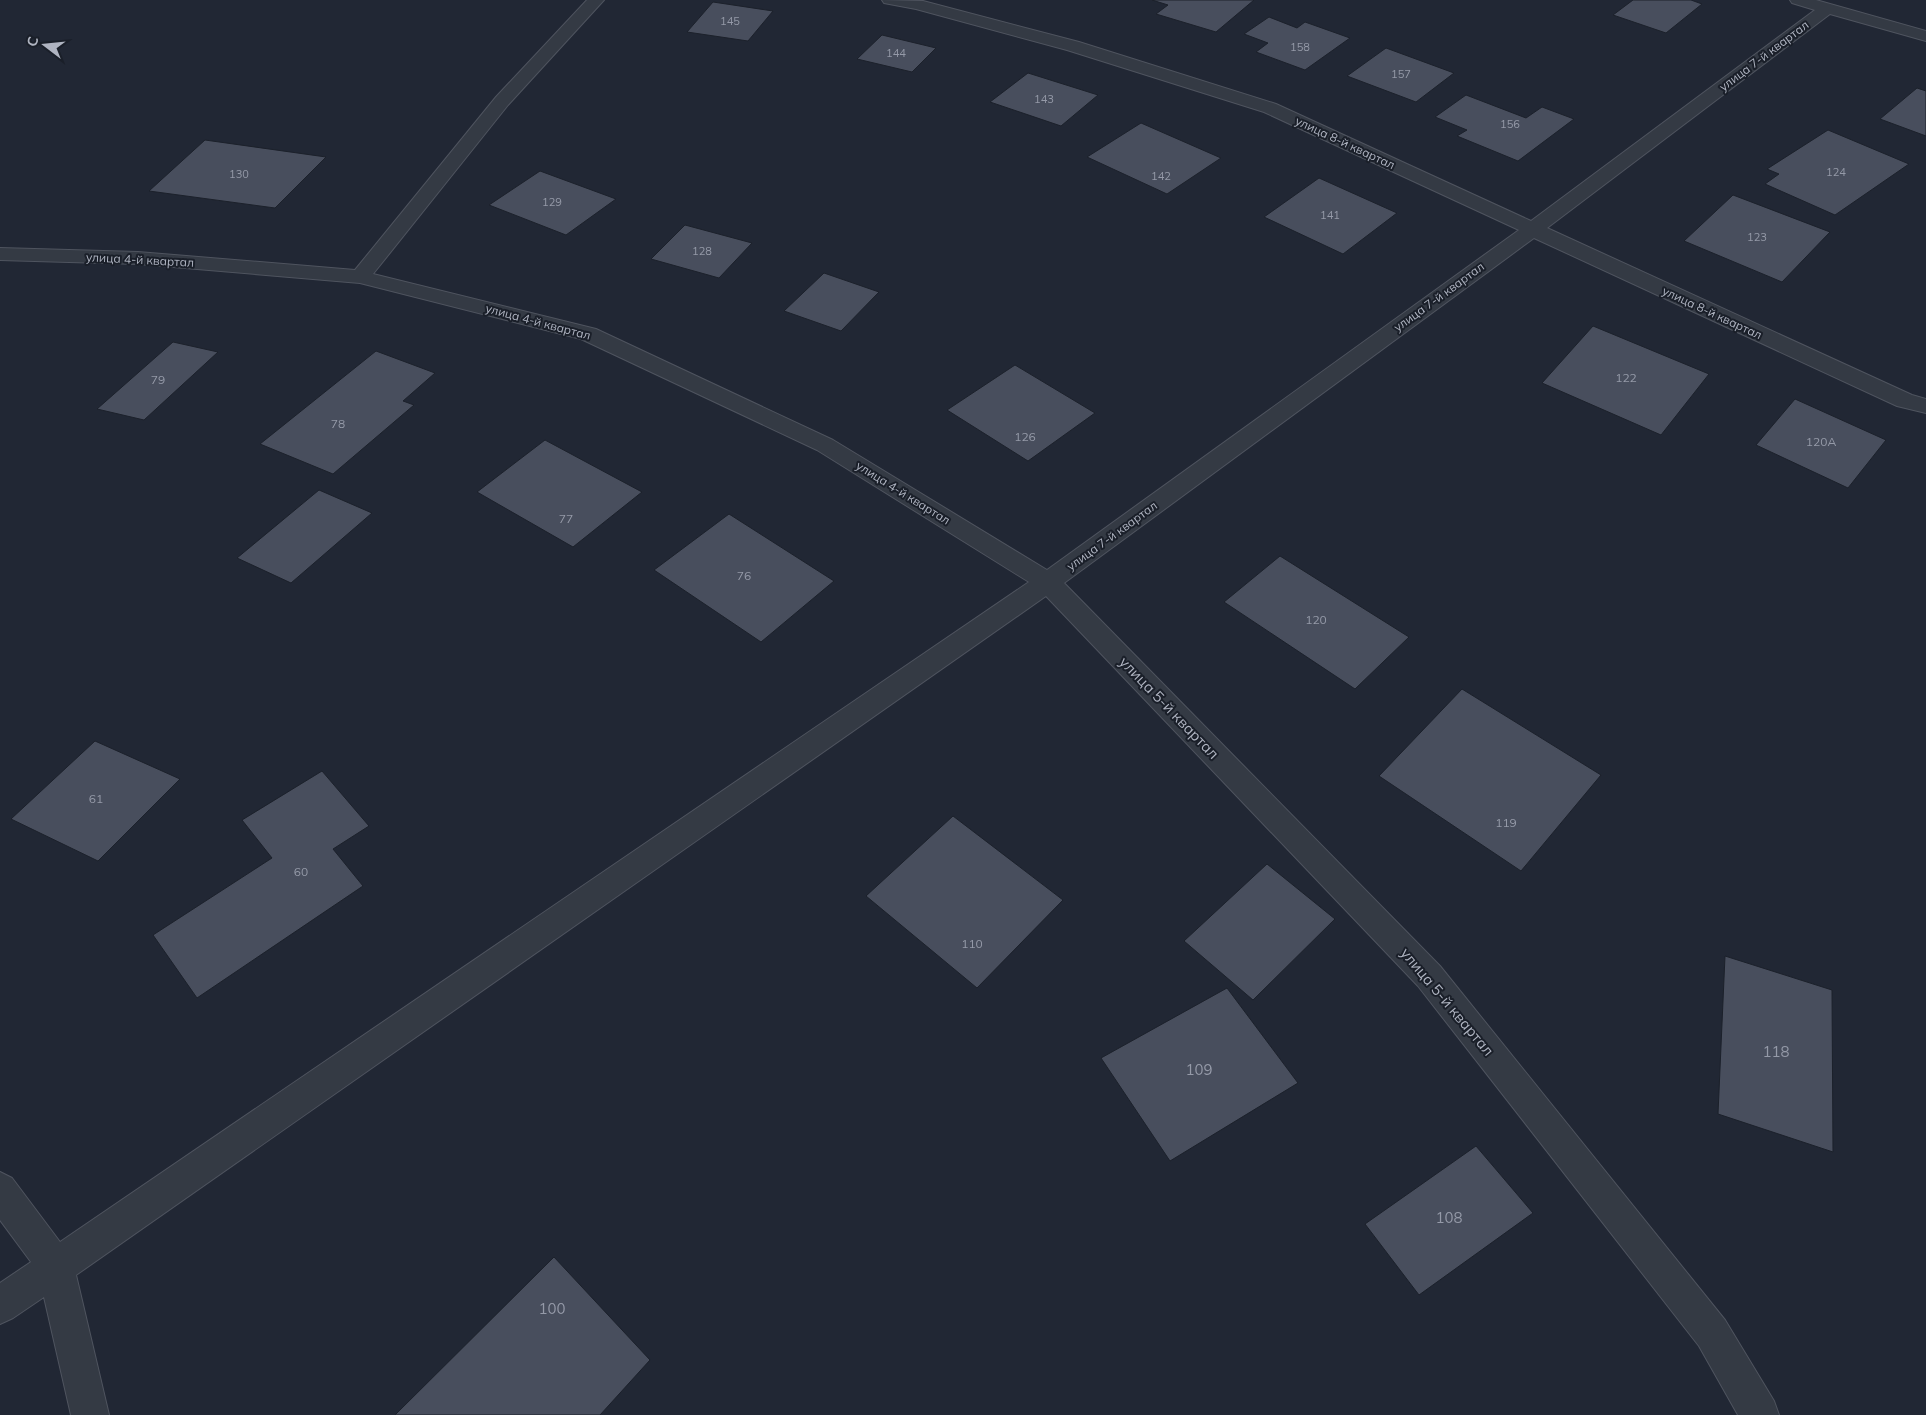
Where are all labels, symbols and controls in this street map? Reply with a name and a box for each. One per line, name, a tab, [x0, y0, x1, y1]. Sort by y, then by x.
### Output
house number: 145	[720, 14, 740, 28]
street label: улица 7-й квартал	[1716, 17, 1811, 94]
north arrow	[20, 20, 70, 70]
text: С	[23, 34, 42, 49]
house number: 158	[1290, 40, 1310, 54]
house number: 144	[886, 46, 906, 60]
house number: 157	[1391, 67, 1411, 81]
house number: 143	[1034, 92, 1054, 106]
street label: улица 8-й квартал	[1293, 113, 1397, 172]
house number: 156	[1500, 117, 1520, 131]
house number: 124	[1826, 165, 1846, 179]
house number: 130	[229, 167, 249, 181]
house number: 142	[1151, 169, 1171, 183]
house number: 129	[542, 195, 562, 209]
house number: 141	[1320, 208, 1340, 222]
house number: 123	[1747, 230, 1767, 244]
house number: 128	[692, 244, 712, 258]
street label: улица 4-й квартал	[86, 249, 195, 270]
street label: улица 7-й квартал	[1390, 259, 1487, 334]
street label: улица 8-й квартал	[1660, 283, 1764, 342]
street label: улица 4-й квартал	[484, 300, 592, 343]
house number: 122	[1615, 370, 1637, 385]
house number: 79	[151, 372, 165, 387]
house number: 78	[331, 416, 345, 431]
house number: 126	[1014, 429, 1036, 444]
house number: 120А	[1806, 434, 1836, 449]
street label: улица 4-й квартал	[853, 458, 953, 528]
street label: улица 7-й квартал	[1063, 498, 1160, 573]
house number: 77	[559, 511, 573, 526]
house number: 76	[737, 568, 751, 583]
house number: 120	[1305, 612, 1327, 627]
street label: улица 5-й квартал	[1115, 652, 1223, 763]
house number: 61	[89, 791, 103, 806]
house number: 119	[1495, 815, 1517, 830]
house number: 60	[294, 864, 308, 879]
house number: 110	[961, 936, 983, 951]
street label: улица 5-й квартал	[1397, 944, 1498, 1060]
house number: 118	[1762, 1042, 1790, 1061]
house number: 109	[1185, 1060, 1213, 1079]
house number: 108	[1435, 1208, 1463, 1227]
house number: 100	[538, 1299, 566, 1318]

